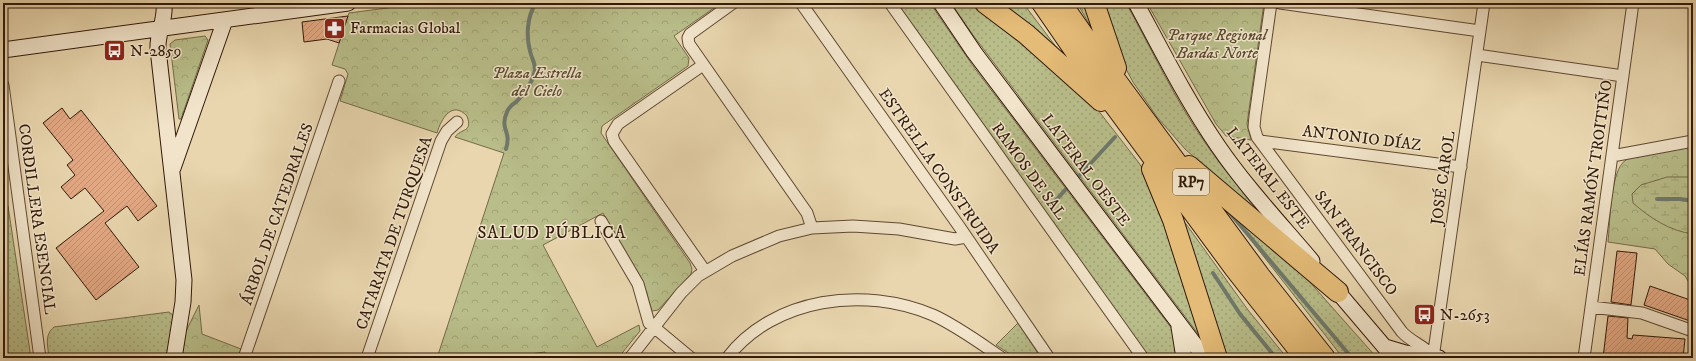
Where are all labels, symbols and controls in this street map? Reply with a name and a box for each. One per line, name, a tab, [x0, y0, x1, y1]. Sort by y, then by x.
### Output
pharmacy icon: Farmacias Global	[322, 15, 348, 41]
place label: Farmacias Global	[350, 18, 460, 38]
park label: Parque Regional Bardas Norte	[1167, 25, 1269, 63]
bus stop icon: N-2859	[101, 38, 127, 64]
place label: N-2859	[130, 41, 181, 61]
park label: Plaza Estrella del Cielo	[492, 63, 582, 101]
street label: ELÍAS RAMÓN TROITIÑO	[1569, 79, 1617, 277]
street label: ESTRELLA CONSTRUIDA	[874, 84, 1004, 258]
street label: LATERAL OESTE	[1037, 110, 1135, 230]
street label: RAMOS DE SAL	[987, 119, 1071, 224]
street label: ÁRBOL DE CATEDRALES	[236, 120, 318, 308]
street label: ANTONIO DÍAZ	[1301, 121, 1423, 155]
street label: CORDILLERA ESENCIAL	[14, 122, 60, 316]
street label: LATERAL ESTE	[1222, 123, 1314, 233]
street label: JOSÉ CAROL	[1426, 129, 1460, 228]
street label: CATARATA DE TURQUESA	[351, 133, 437, 332]
road number: RP7	[1173, 169, 1209, 195]
street label: SAN FRANCISCO	[1310, 187, 1402, 299]
district label: SALUD PÚBLICA	[477, 221, 627, 244]
bus stop icon: N-2653	[1412, 302, 1438, 328]
place label: N-2653	[1440, 305, 1490, 325]

